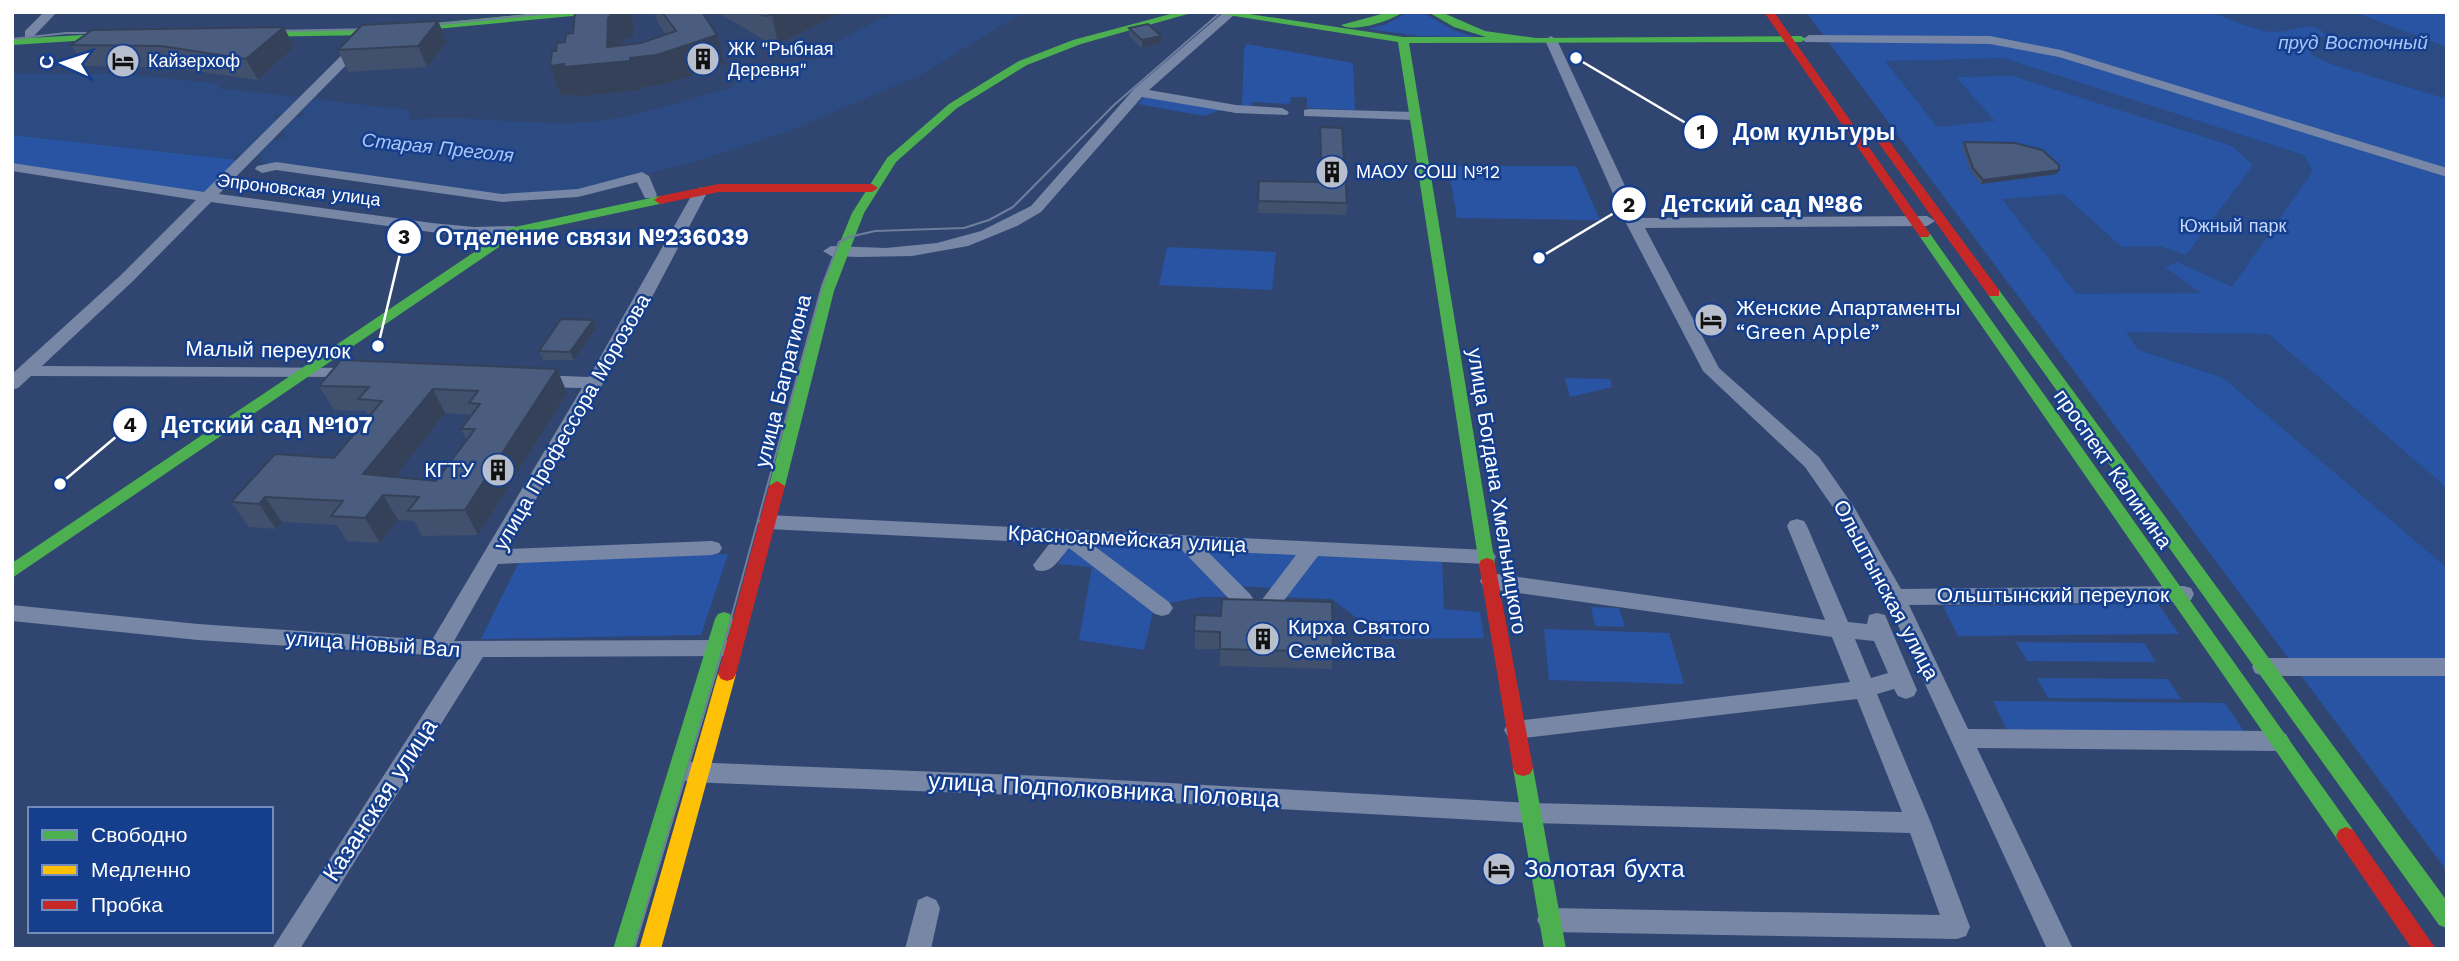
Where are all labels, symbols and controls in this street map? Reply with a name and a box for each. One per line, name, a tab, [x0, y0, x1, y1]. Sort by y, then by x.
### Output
north arrow	[28, 28, 98, 98]
water label: пруд Восточный	[2278, 31, 2428, 54]
place label: ЖК "Рыбная Деревня"	[728, 38, 833, 80]
building icon: ЖК "Рыбная Деревня"	[684, 40, 722, 78]
hotel icon: Кайзерхоф	[104, 42, 142, 80]
place label: Кайзерхоф	[148, 50, 240, 71]
text: С	[35, 54, 58, 70]
callout: Дом культуры	[1683, 110, 1909, 154]
text: 1	[1696, 119, 1706, 144]
text: Дом культуры	[1733, 119, 1895, 146]
water label: Старая Преголя	[361, 128, 515, 167]
building icon: МАОУ СОШ №12	[1313, 153, 1351, 191]
place label: МАОУ СОШ №12	[1356, 161, 1500, 182]
street label: Эпроновская улица	[216, 169, 383, 210]
callout: Детский сад №86	[1612, 182, 1876, 226]
text: Детский сад №86	[1661, 191, 1863, 218]
text: 2	[1623, 192, 1635, 217]
callout: Отделение связи №236039	[386, 215, 763, 259]
park label: Южный парк	[2180, 215, 2287, 236]
text: 3	[398, 224, 410, 249]
text: Отделение связи №236039	[435, 224, 749, 251]
street label: улица Профессора Морозова	[488, 289, 656, 554]
street label: улица Багратиона	[749, 292, 816, 470]
place label: Женские Апартаменты “Green Apple”	[1736, 295, 1960, 344]
hotel icon: Женские Апартаменты “Green Apple”	[1692, 301, 1730, 339]
street label: Малый переулок	[185, 336, 352, 363]
street label: улица Богдана Хмельницкого	[1463, 346, 1532, 636]
street label: проспект Калинина	[2049, 384, 2178, 554]
callout: Детский сад №107	[112, 403, 386, 447]
text: 4	[123, 412, 137, 437]
text: Детский сад №107	[161, 412, 373, 439]
building icon: КГТУ	[479, 451, 517, 489]
place label: КГТУ	[424, 457, 475, 482]
street label: Ольштынская улица	[1828, 495, 1945, 684]
street label: Красноармейская улица	[1007, 520, 1247, 557]
street label: Ольштынский переулок	[1937, 582, 2170, 607]
place label: Кирха Святого Семейства	[1288, 614, 1430, 663]
building icon: Кирха Святого Семейства	[1244, 620, 1282, 658]
street label: улица Новый Вал	[285, 625, 461, 662]
street label: Казанская улица	[317, 713, 443, 887]
street label: улица Подполковника Половца	[928, 767, 1281, 813]
legend	[28, 807, 273, 933]
text: Свободно	[91, 822, 188, 847]
hotel icon: Золотая бухта	[1480, 850, 1518, 888]
place label: Золотая бухта	[1524, 855, 1685, 883]
text: Медленно	[91, 857, 191, 882]
text: Пробка	[91, 892, 163, 917]

